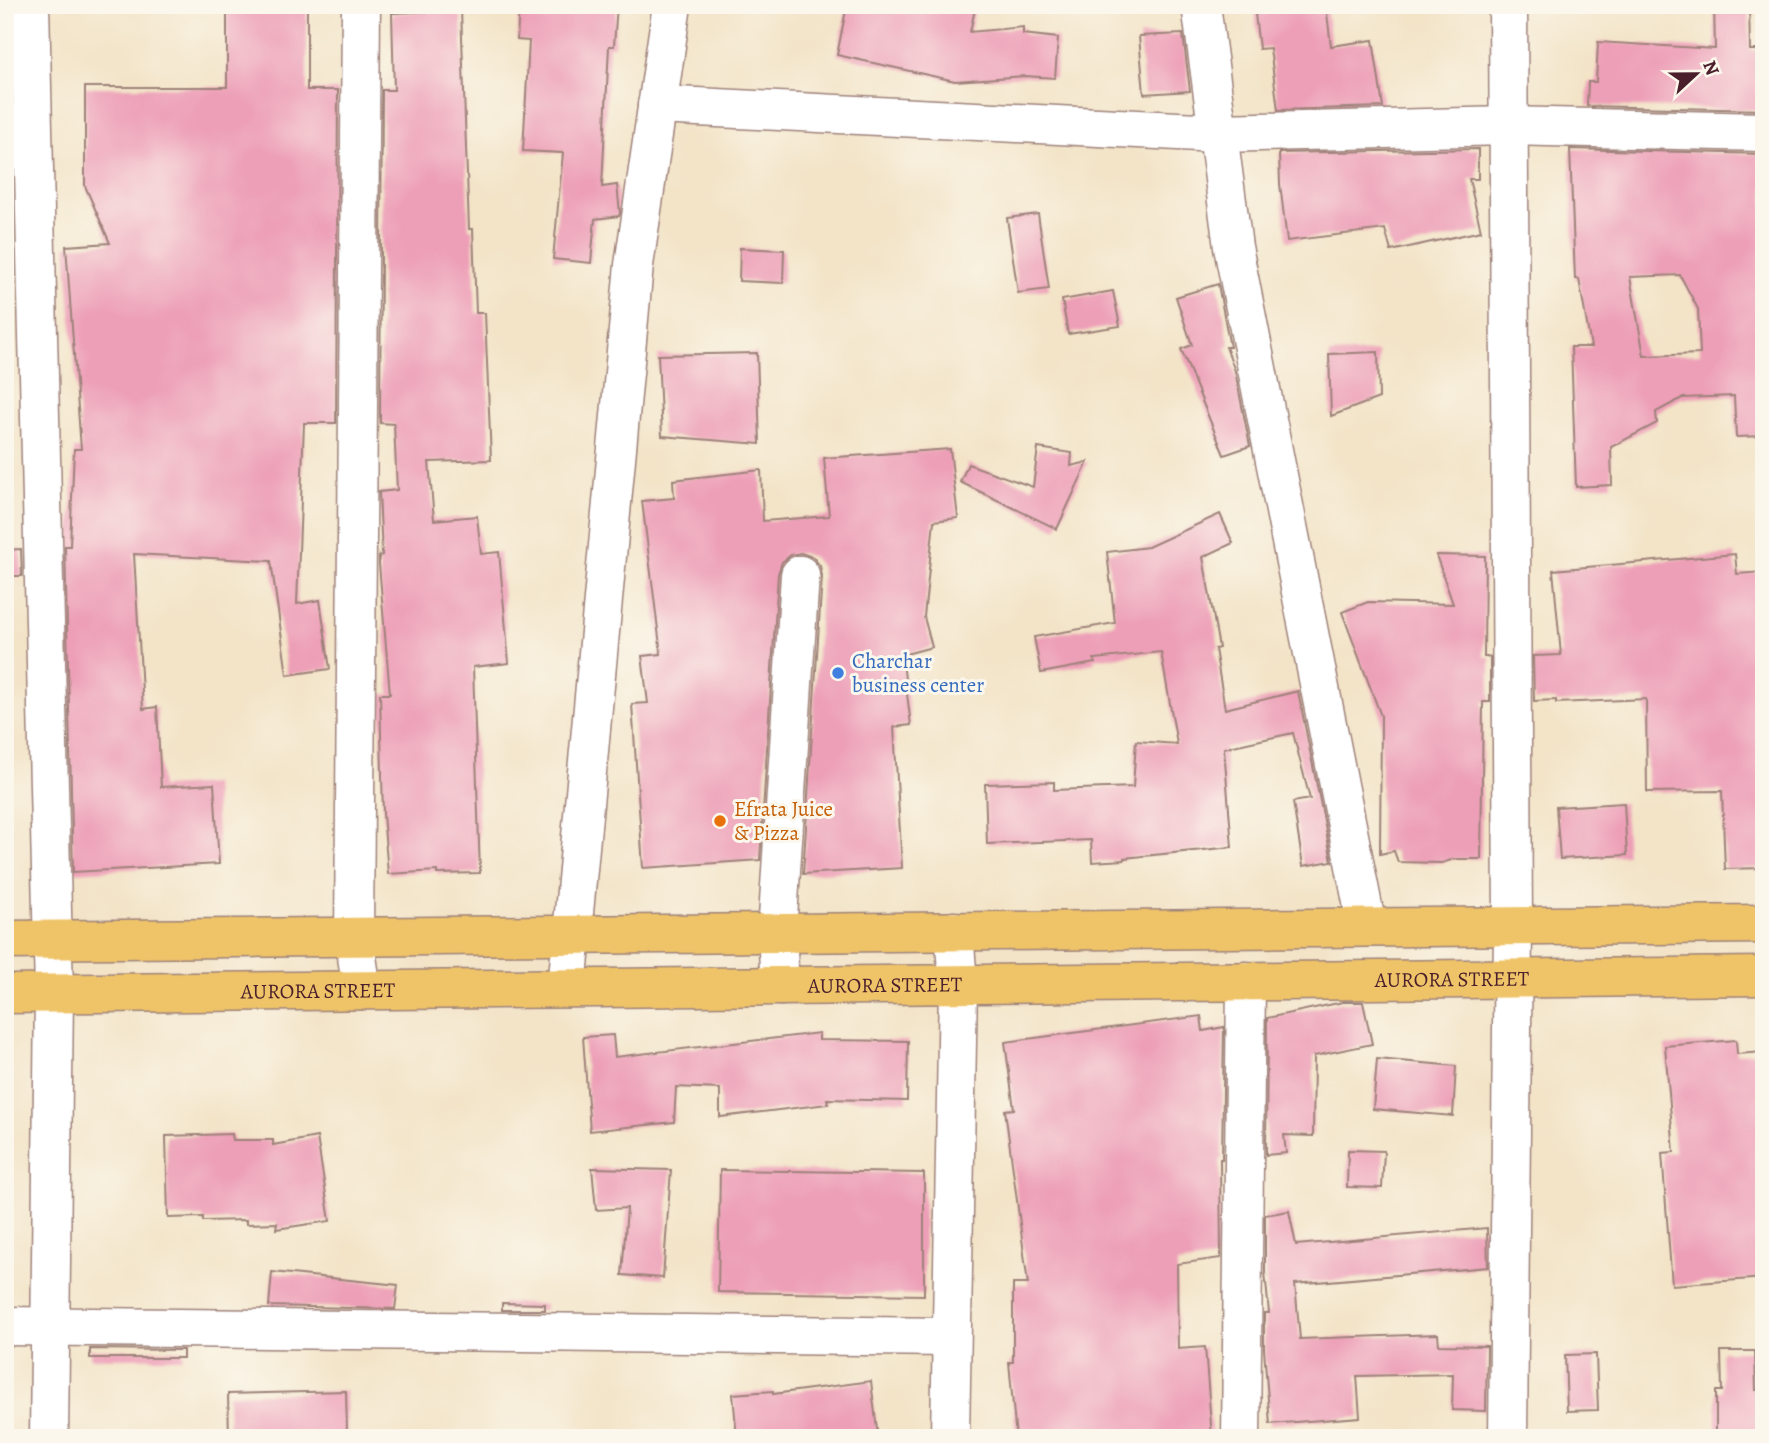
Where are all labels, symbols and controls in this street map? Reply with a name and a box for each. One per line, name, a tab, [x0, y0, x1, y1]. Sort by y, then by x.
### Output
north arrow	[1660, 38, 1730, 108]
text: N	[1696, 57, 1726, 79]
place label: Charchar business center	[852, 647, 984, 699]
marker: Charchar business center	[830, 665, 846, 681]
place label: Efrata Juice & Pizza	[734, 795, 833, 847]
marker: Efrata Juice & Pizza	[712, 813, 728, 829]
street label: AURORA STREET	[1373, 964, 1530, 994]
street label: AURORA STREET	[807, 970, 963, 1000]
street label: AURORA STREET	[240, 976, 396, 1006]

